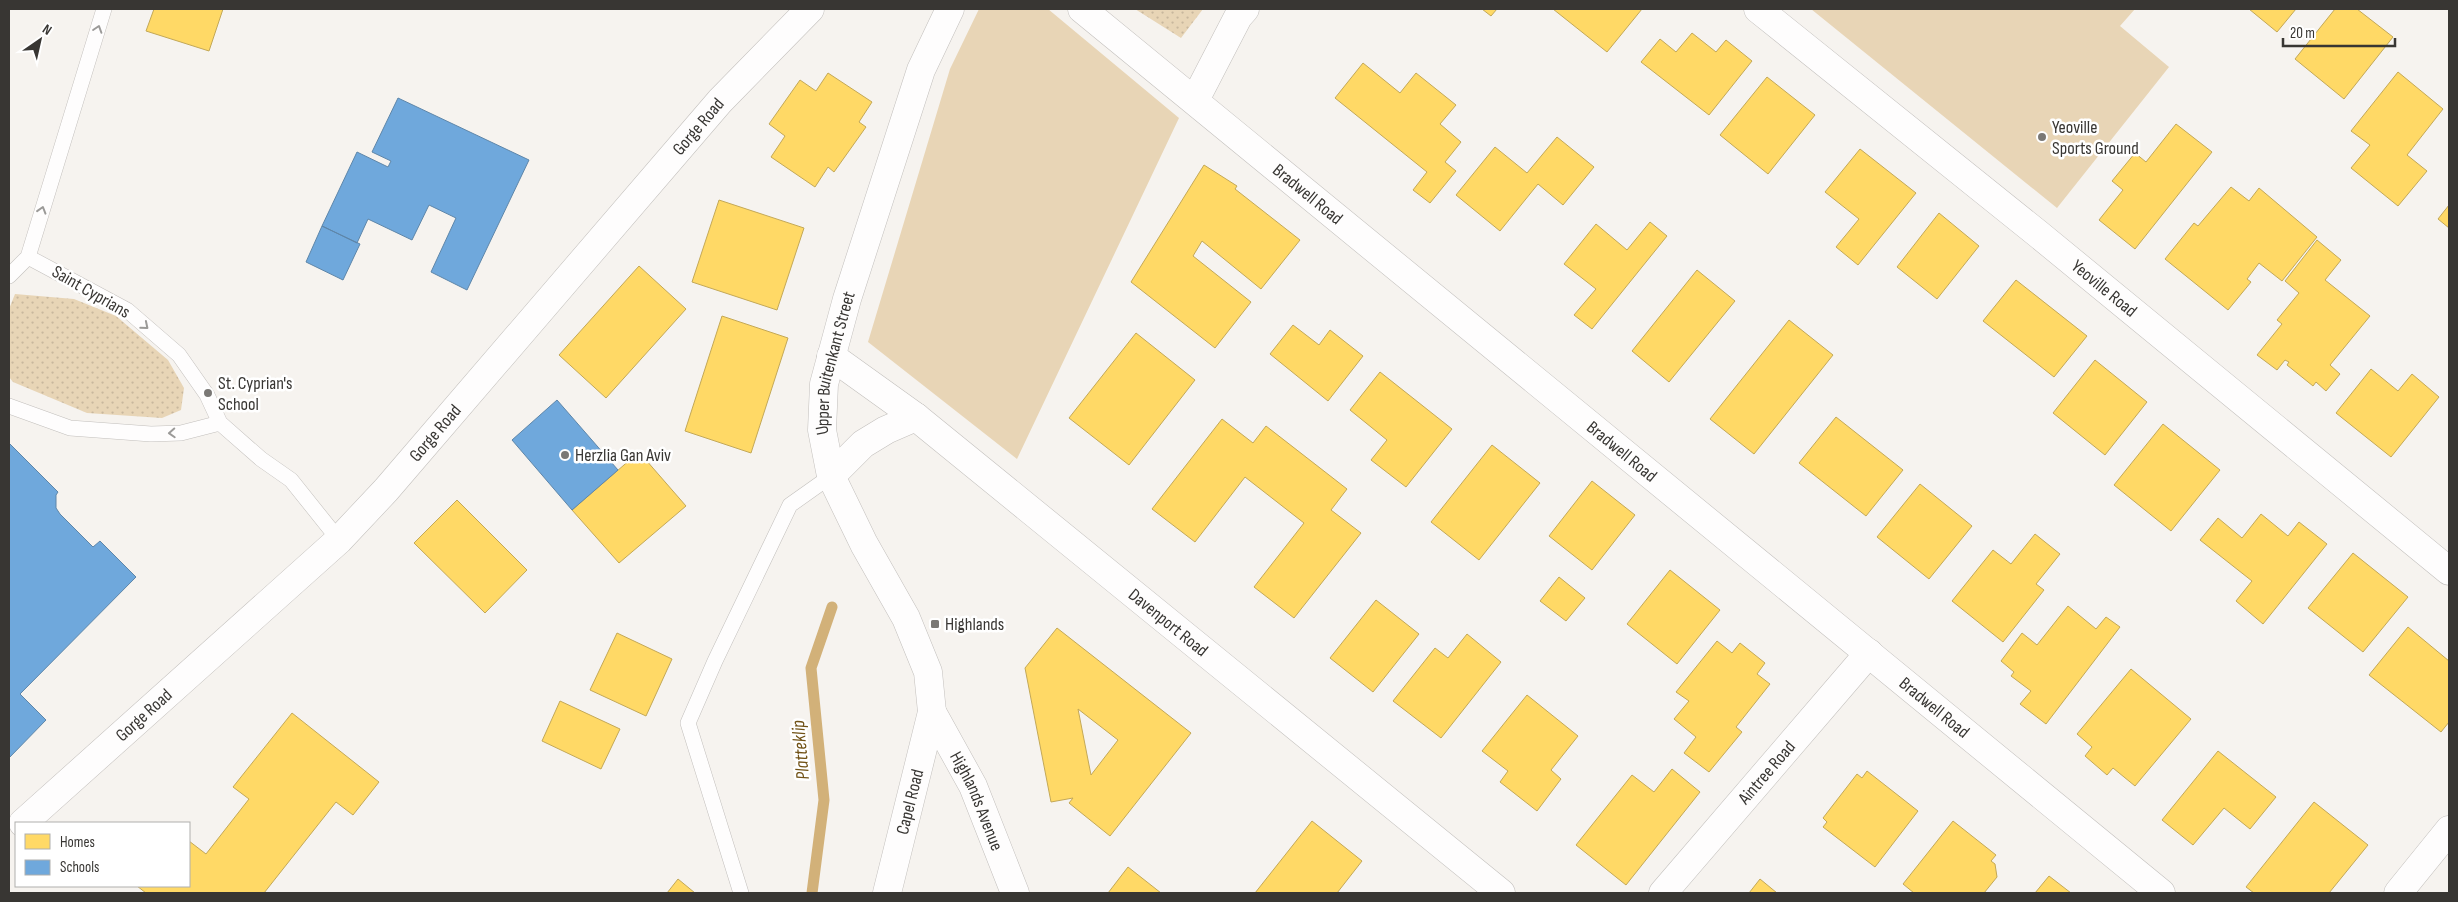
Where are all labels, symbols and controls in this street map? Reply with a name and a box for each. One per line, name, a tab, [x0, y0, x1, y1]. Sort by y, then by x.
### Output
north arrow	[15, 15, 65, 65]
scale bar	[2283, 15, 2396, 47]
text: N	[39, 20, 55, 39]
text: 20 m	[2290, 24, 2315, 43]
one-way arrow	[92, 25, 102, 33]
street label: Gorge Road	[668, 94, 728, 159]
place label: Yeoville Sports Ground	[2052, 117, 2139, 159]
marker: Yeoville Sports Ground	[2036, 131, 2048, 143]
street label: Bradwell Road	[1269, 159, 1347, 229]
one-way arrow	[37, 207, 47, 215]
street label: Yeoville Road	[2067, 255, 2141, 321]
street label: Saint Cyprians	[48, 261, 134, 323]
street label: Upper Buitenkant Street	[811, 288, 859, 437]
one-way arrow	[140, 320, 149, 329]
place label: St. Cyprian's School	[218, 373, 293, 415]
marker: St. Cyprian's School	[202, 387, 214, 399]
street label: Gorge Road	[405, 400, 465, 466]
street label: Bradwell Road	[1583, 417, 1661, 486]
one-way arrow	[168, 428, 176, 439]
place label: Herzlia Gan Aviv	[575, 445, 671, 466]
marker: Herzlia Gan Aviv	[559, 449, 571, 461]
street label: Davenport Road	[1125, 584, 1212, 661]
place label: Highlands	[945, 614, 1004, 635]
marker: Highlands	[929, 618, 941, 630]
street label: Bradwell Road	[1895, 673, 1974, 742]
street label: Gorge Road	[111, 684, 176, 746]
water label: Platteklip	[787, 719, 815, 781]
street label: Aintree Road	[1733, 736, 1800, 809]
street label: Highlands Avenue	[946, 748, 1008, 854]
street label: Capel Road	[891, 767, 928, 836]
legend	[15, 822, 190, 887]
text: Homes	[60, 833, 95, 852]
text: Schools	[60, 858, 99, 877]

